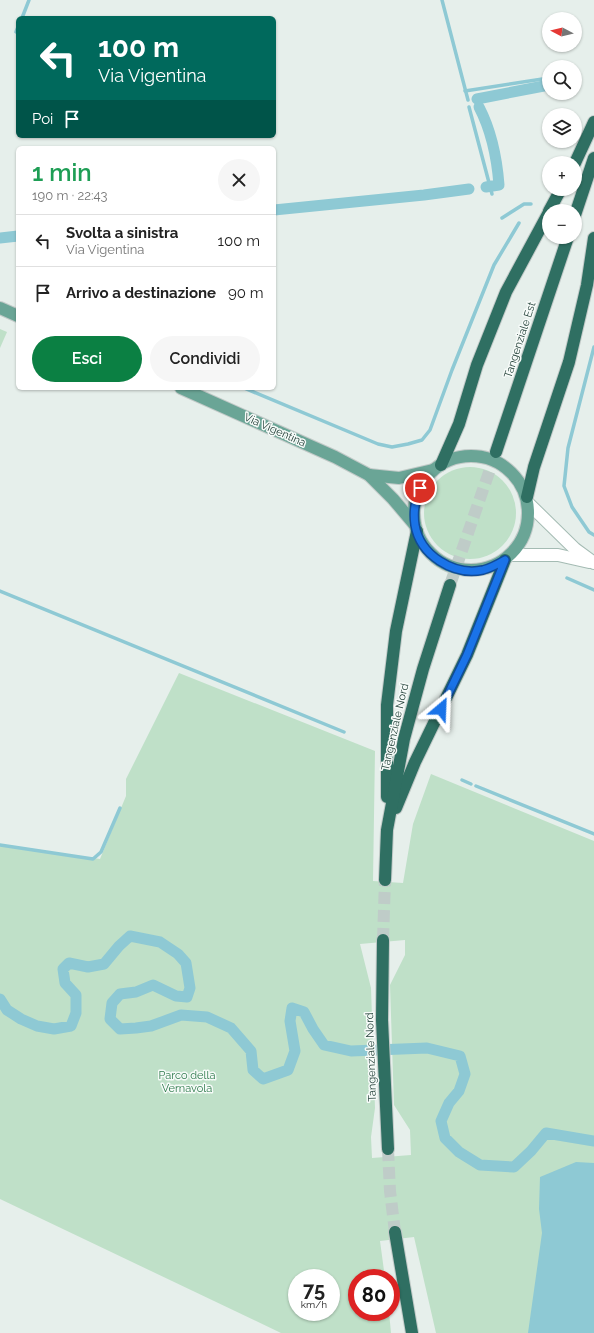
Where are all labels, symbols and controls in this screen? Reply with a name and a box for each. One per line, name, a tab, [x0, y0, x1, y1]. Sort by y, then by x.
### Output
north arrow	[542, 12, 582, 52]
map controls	[542, 12, 582, 244]
text: 100 m	[98, 31, 179, 64]
icon: left	[32, 32, 84, 84]
button: search	[542, 60, 582, 100]
text: Via Vigentina	[98, 65, 206, 86]
icon: arrive	[61, 108, 83, 130]
button: layers	[542, 108, 582, 148]
text: Poi	[32, 110, 53, 128]
button: +	[542, 156, 582, 196]
text: 1 min	[32, 158, 92, 187]
button: close	[218, 159, 260, 201]
text: 190 m · 22:43	[32, 188, 108, 203]
button: −	[542, 204, 582, 244]
text: Svolta a sinistra	[66, 224, 178, 242]
icon: left	[32, 230, 54, 252]
text: 100 m	[218, 232, 260, 250]
text: Via Vigentina	[66, 242, 144, 257]
icon: arrive	[32, 282, 54, 304]
text: Arrivo a destinazione	[66, 284, 216, 302]
text: 90 m	[228, 284, 264, 302]
street label: Tangenziale Est	[502, 300, 539, 380]
button: Esci	[32, 336, 142, 382]
button: Condividi	[150, 336, 260, 382]
street label: Via Vigentina	[242, 411, 308, 449]
pin	[403, 471, 437, 505]
icon: arrive	[409, 477, 431, 499]
street label: Tangenziale Nord	[379, 682, 411, 772]
position arrow	[420, 688, 462, 730]
street label: Tangenziale Nord	[363, 1012, 379, 1102]
park label: Parco della Vernavola	[158, 1069, 216, 1095]
speed limit sign: 80	[348, 1269, 400, 1321]
text: 75	[303, 1278, 325, 1302]
text: km/h	[301, 1299, 327, 1310]

